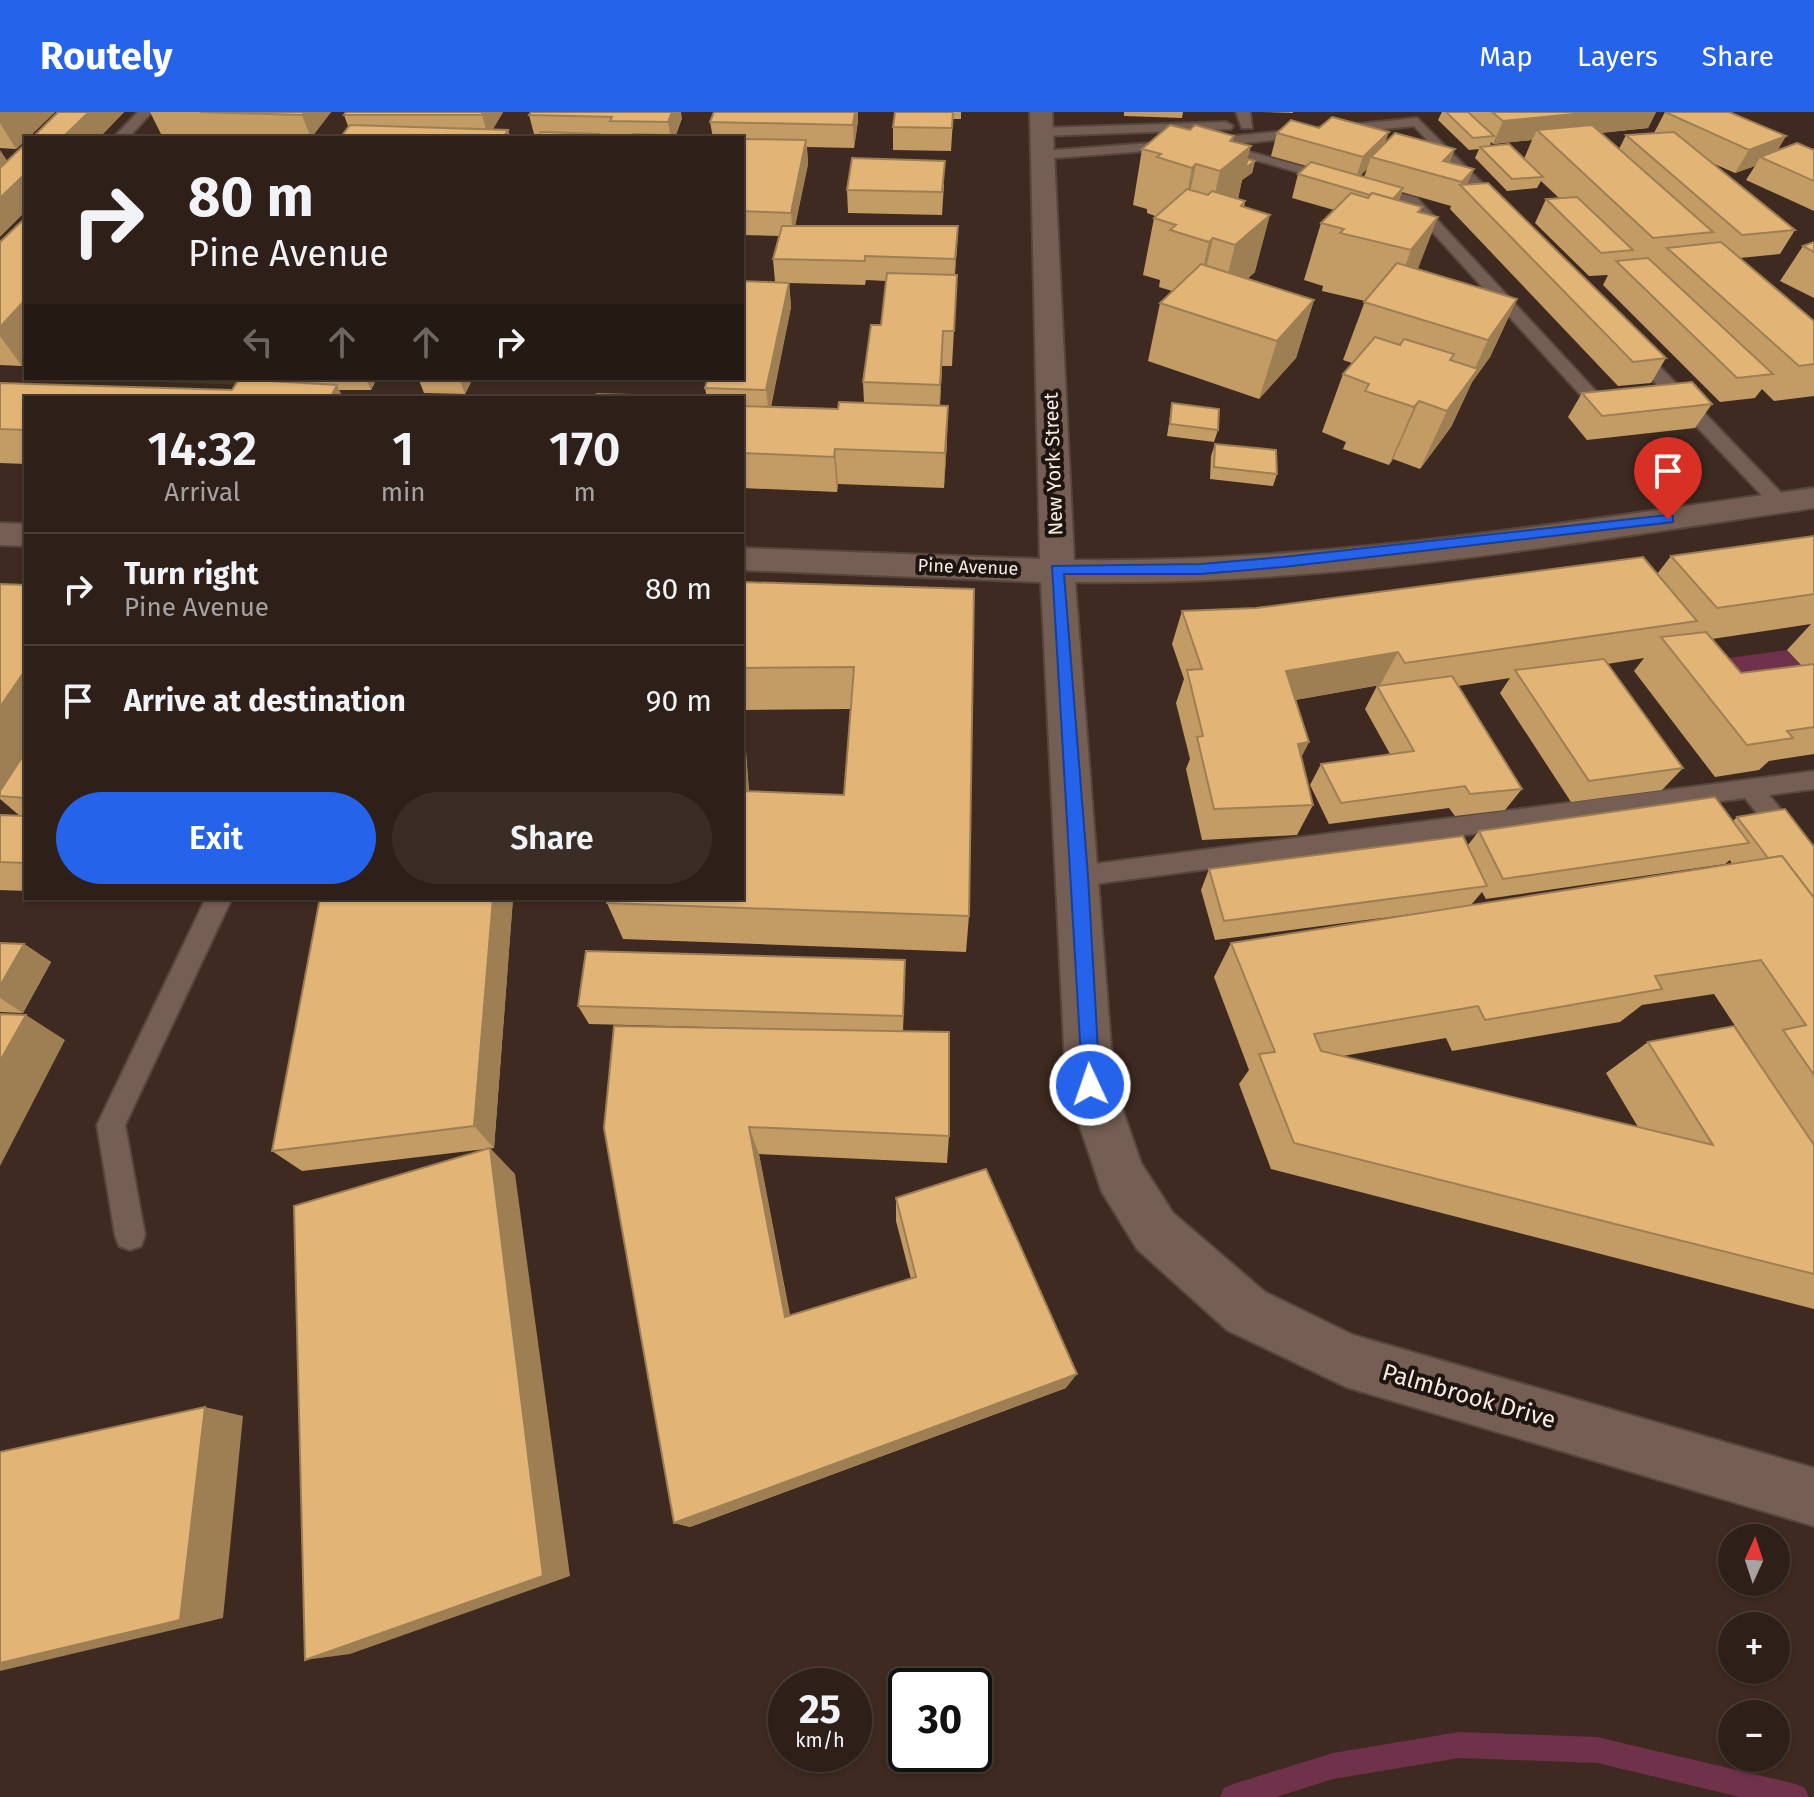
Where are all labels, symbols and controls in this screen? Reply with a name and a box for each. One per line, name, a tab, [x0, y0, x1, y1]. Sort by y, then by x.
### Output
text: Routely	[40, 33, 172, 79]
text: Map	[1479, 40, 1533, 73]
text: Layers	[1577, 40, 1658, 73]
text: Share	[1702, 40, 1774, 73]
text: 80 m	[188, 164, 314, 231]
icon: right	[56, 168, 160, 272]
text: Pine Avenue	[188, 232, 389, 276]
icon: left	[236, 320, 280, 364]
icon: ahead	[320, 320, 364, 364]
icon: ahead	[404, 320, 448, 364]
icon: right	[488, 320, 532, 364]
street label: New York Street	[1038, 391, 1067, 536]
text: 14:32	[148, 420, 257, 478]
text: 1	[392, 420, 414, 478]
text: 170	[549, 420, 620, 478]
pin	[1634, 437, 1702, 519]
icon: arrive	[1646, 449, 1690, 493]
text: Arrival	[164, 477, 240, 508]
text: min	[381, 477, 426, 508]
text: m	[574, 477, 596, 508]
street label: Pine Avenue	[917, 554, 1019, 580]
text: Turn right	[124, 556, 259, 592]
icon: right	[56, 567, 100, 611]
text: 80 m	[645, 571, 712, 607]
text: Pine Avenue	[124, 592, 269, 623]
icon: arrive	[56, 679, 100, 723]
text: Arrive at destination	[124, 683, 406, 719]
text: 90 m	[646, 683, 712, 719]
button: Exit	[56, 792, 376, 884]
button: Share	[392, 792, 712, 884]
position arrow	[1048, 1043, 1132, 1127]
street label: Palmbrook Drive	[1379, 1358, 1559, 1434]
north arrow	[1718, 1524, 1790, 1596]
map controls	[1718, 1524, 1790, 1772]
button: +	[1718, 1612, 1790, 1684]
speed limit sign: 30	[888, 1668, 992, 1772]
text: 25	[799, 1686, 841, 1734]
button: −	[1718, 1700, 1790, 1772]
text: km/h	[795, 1728, 845, 1752]

